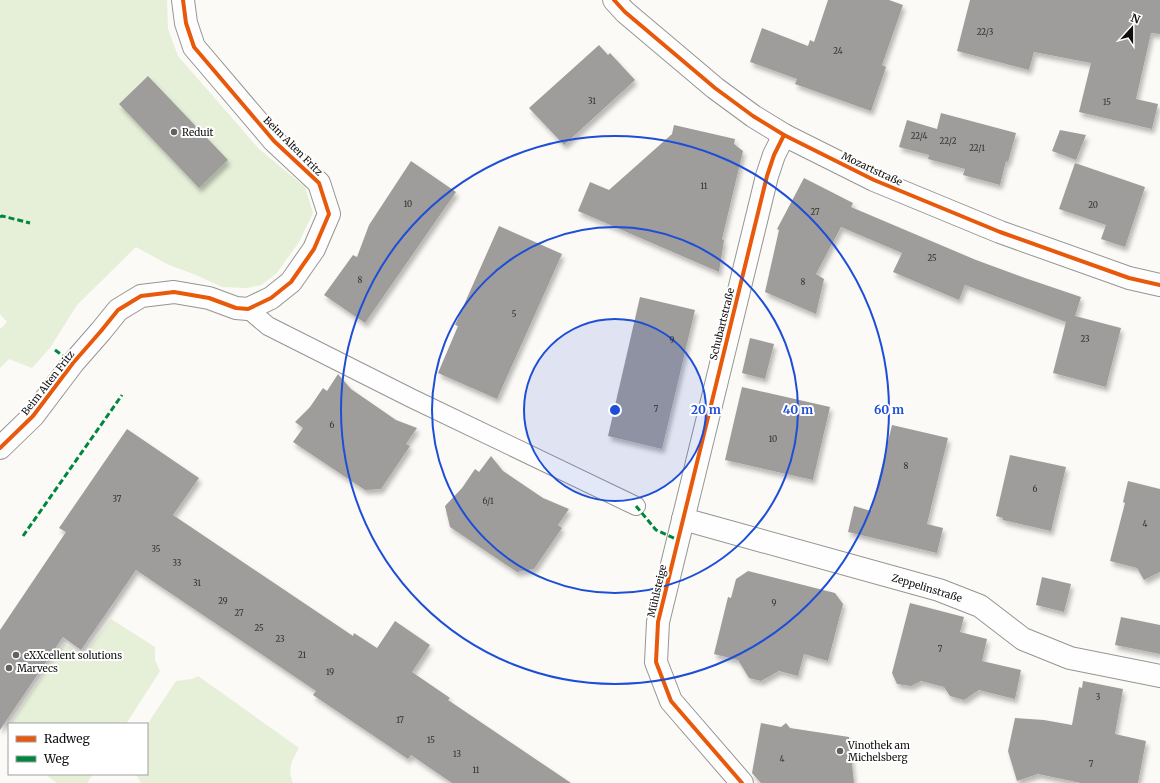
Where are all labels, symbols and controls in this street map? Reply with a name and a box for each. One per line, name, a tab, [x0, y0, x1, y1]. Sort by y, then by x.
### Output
north arrow	[1112, 8, 1152, 48]
text: N	[1129, 11, 1142, 27]
house number: 22/3	[977, 27, 994, 37]
house number: 24	[833, 46, 843, 56]
house number: 31	[588, 96, 596, 106]
house number: 15	[1103, 97, 1111, 107]
street label: Beim Alten Fritz	[261, 114, 326, 179]
place label: Reduit	[182, 126, 214, 139]
marker: Reduit	[169, 127, 179, 137]
house number: 22/4	[911, 131, 927, 141]
house number: 22/2	[940, 136, 957, 146]
house number: 22/1	[969, 143, 985, 153]
street label: Mozartstraße	[840, 149, 904, 189]
house number: 11	[701, 181, 708, 191]
house number: 10	[404, 199, 412, 209]
house number: 20	[1088, 200, 1098, 210]
house number: 27	[810, 207, 820, 217]
house number: 25	[927, 253, 937, 263]
house number: 8	[358, 275, 363, 285]
house number: 8	[801, 277, 806, 287]
street label: Schubartstraße	[707, 287, 737, 361]
house number: 5	[512, 309, 517, 319]
house number: 23	[1080, 334, 1090, 344]
house number: 9	[670, 335, 675, 345]
street label: Beim Alten Fritz	[19, 348, 78, 418]
text: 20 m	[691, 402, 721, 417]
text: 40 m	[783, 402, 813, 417]
text: 60 m	[874, 402, 904, 417]
centre of rings	[608, 403, 622, 417]
house number: 7	[654, 404, 659, 414]
house number: 6	[330, 420, 335, 430]
house number: 10	[769, 434, 777, 444]
house number: 8	[904, 461, 909, 471]
house number: 6	[1033, 484, 1038, 494]
house number: 37	[113, 494, 122, 504]
house number: 6/1	[482, 496, 494, 506]
house number: 4	[1143, 519, 1148, 529]
house number: 35	[152, 544, 161, 554]
house number: 33	[173, 558, 182, 568]
street label: Mühlsteige	[645, 563, 669, 619]
street label: Zeppelinstraße	[890, 571, 964, 605]
house number: 31	[193, 578, 201, 588]
house number: 29	[218, 596, 228, 606]
house number: 9	[772, 598, 777, 608]
house number: 27	[234, 608, 244, 618]
house number: 25	[254, 623, 264, 633]
house number: 23	[275, 634, 285, 644]
house number: 7	[938, 644, 943, 654]
place label: eXXcellent solutions	[24, 649, 122, 662]
marker: eXXcellent solutions	[11, 650, 21, 660]
house number: 21	[298, 650, 306, 660]
place label: Marvecs	[17, 662, 58, 675]
marker: Marvecs	[4, 663, 14, 673]
house number: 19	[326, 667, 334, 677]
house number: 3	[1096, 692, 1101, 702]
house number: 17	[396, 715, 404, 725]
legend	[8, 723, 148, 775]
text: Radweg	[44, 731, 90, 746]
house number: 15	[427, 735, 435, 745]
place label: Vinothek am Michelsberg	[847, 739, 910, 764]
marker: Vinothek am Michelsberg	[835, 746, 845, 756]
house number: 13	[453, 749, 461, 759]
text: Weg	[43, 751, 70, 766]
house number: 4	[780, 754, 785, 764]
house number: 7	[1089, 759, 1094, 769]
house number: 11	[473, 765, 480, 775]

